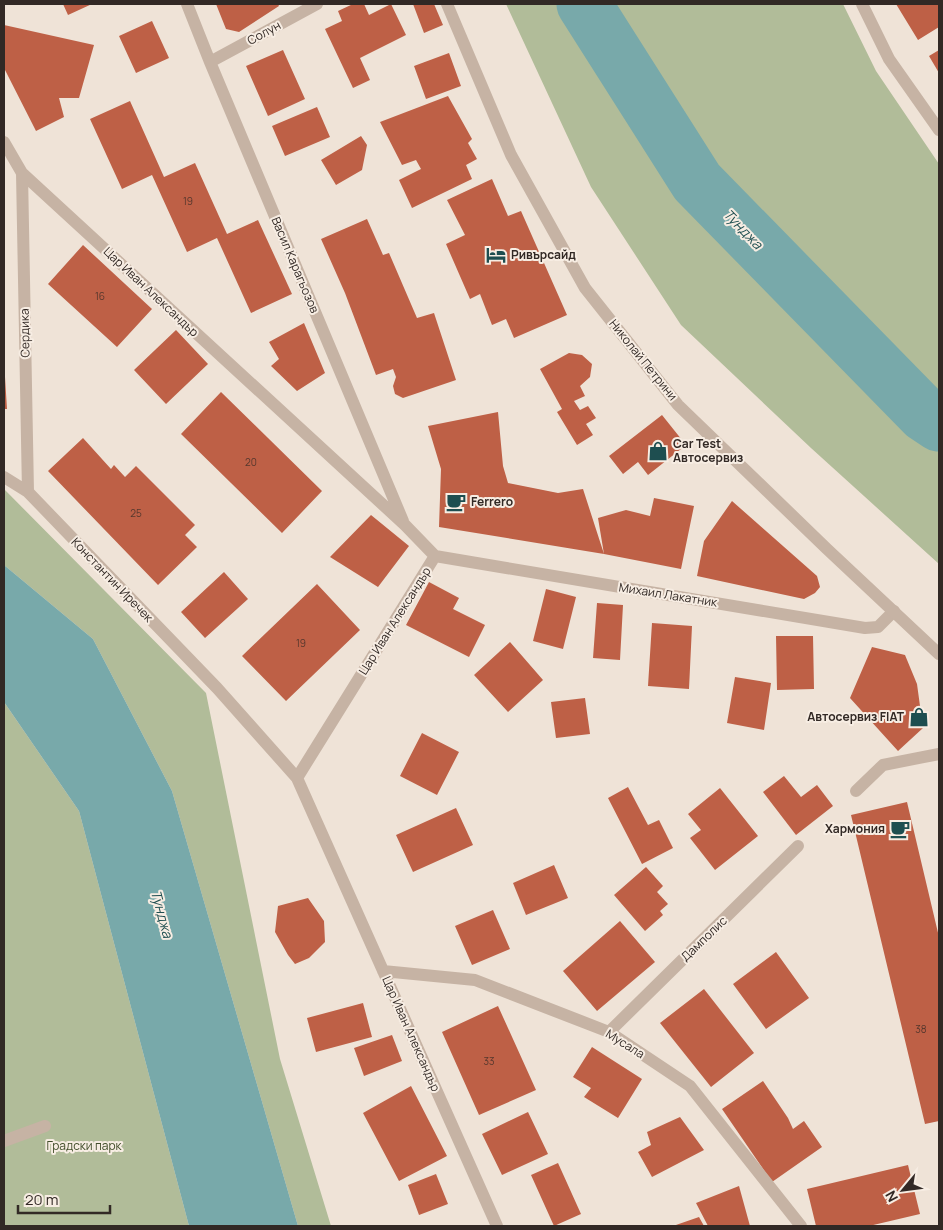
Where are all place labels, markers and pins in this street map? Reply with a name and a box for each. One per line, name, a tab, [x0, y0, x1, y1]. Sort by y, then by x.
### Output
hotel icon: Ривърсайд	[485, 244, 507, 266]
place label: Ривърсайд	[511, 246, 576, 263]
place label: Car Test Автосервиз	[673, 435, 743, 466]
shop icon: Car Test Автосервиз	[647, 440, 669, 462]
cafe icon: Ferrero	[445, 491, 467, 513]
place label: Ferrero	[471, 493, 513, 510]
shop icon: Автосервиз FIAT	[908, 706, 930, 728]
place label: Автосервиз FIAT	[807, 708, 905, 725]
cafe icon: Хармония	[889, 818, 911, 840]
place label: Хармония	[825, 820, 885, 837]

